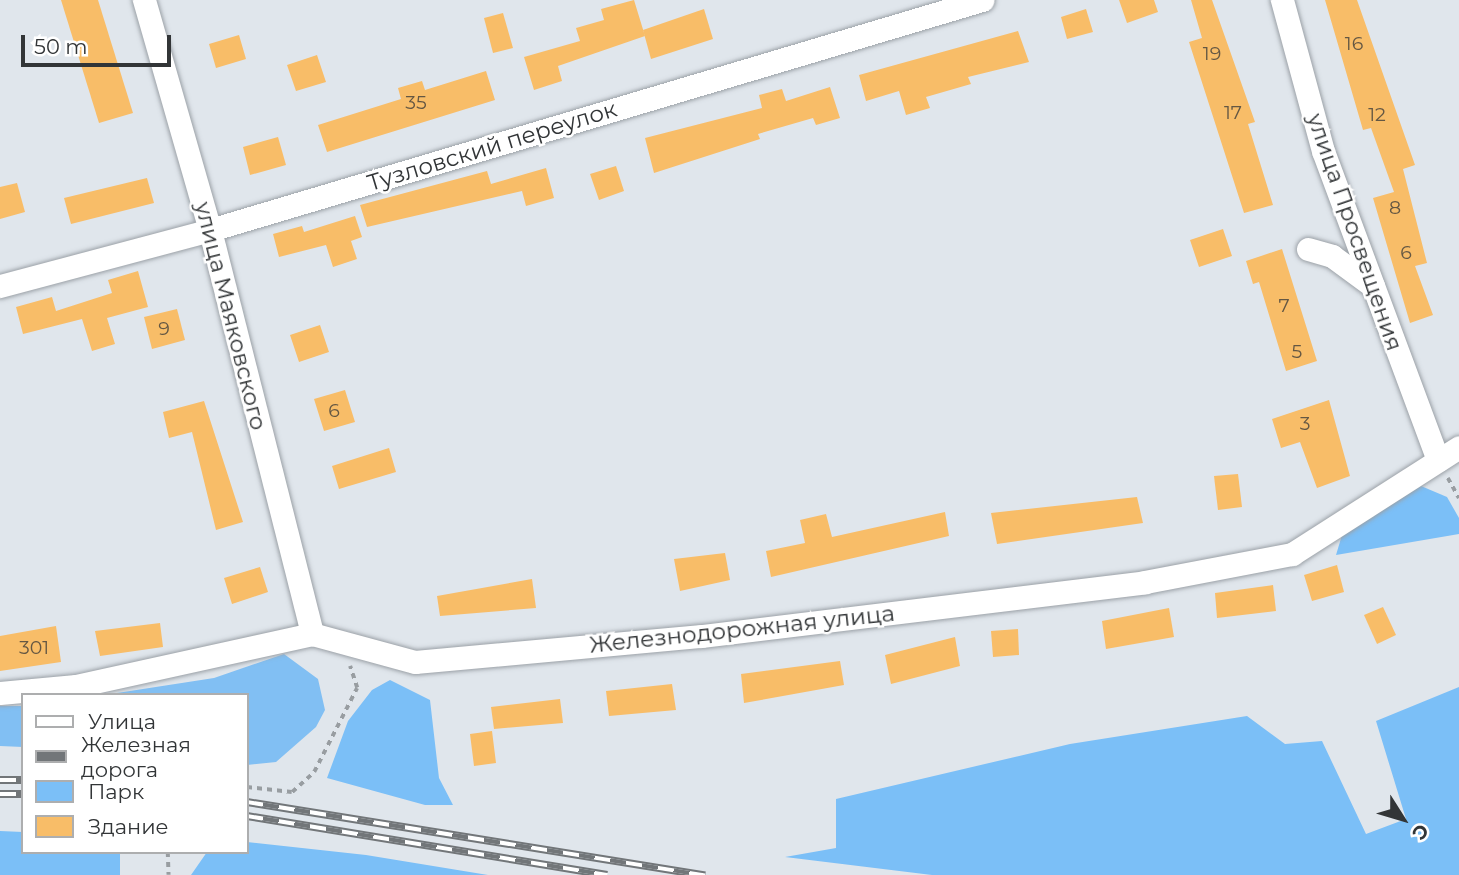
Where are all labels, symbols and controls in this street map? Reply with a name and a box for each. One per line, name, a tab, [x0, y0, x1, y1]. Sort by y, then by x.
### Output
scale bar	[24, 21, 175, 65]
house number: 16	[1345, 33, 1363, 55]
text: 50 m	[34, 34, 88, 59]
house number: 19	[1203, 43, 1221, 65]
house number: 35	[405, 92, 427, 114]
street label: Тузловский переулок	[364, 95, 620, 197]
house number: 17	[1224, 102, 1242, 124]
house number: 12	[1368, 104, 1386, 126]
street label: улица Просвещения	[1301, 110, 1409, 354]
house number: 8	[1389, 197, 1401, 219]
street label: улица Маяковского	[189, 199, 273, 433]
house number: 6	[1400, 242, 1412, 264]
house number: 7	[1278, 295, 1290, 317]
house number: 9	[158, 318, 170, 340]
house number: 5	[1292, 341, 1302, 363]
house number: 6	[328, 400, 340, 422]
house number: 3	[1300, 413, 1310, 435]
street label: Железнодорожная улица	[588, 599, 896, 659]
house number: 301	[19, 637, 49, 659]
legend	[21, 693, 248, 854]
text: Улица	[88, 709, 156, 734]
text: Железная дорога	[81, 732, 191, 782]
text: Парк	[88, 779, 144, 804]
north arrow	[1368, 784, 1438, 854]
text: Здание	[88, 814, 169, 839]
text: С	[1407, 820, 1434, 844]

